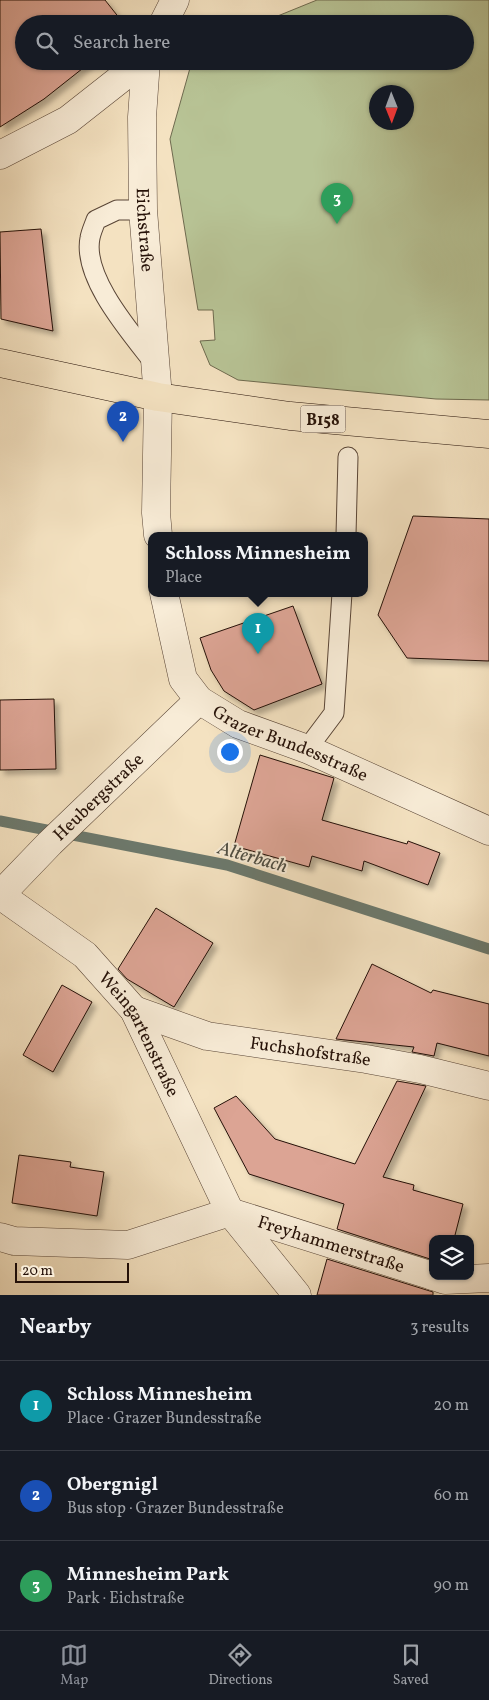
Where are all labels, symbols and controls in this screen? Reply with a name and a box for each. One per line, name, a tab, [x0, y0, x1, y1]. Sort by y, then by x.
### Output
search box	[15, 15, 474, 70]
icon: search	[33, 29, 61, 57]
text: Search here	[73, 30, 170, 56]
north arrow	[369, 85, 414, 130]
pin: 3	[321, 183, 353, 224]
street label: Eichstraße	[129, 188, 159, 273]
pin: 2	[107, 401, 139, 442]
road number: B158	[300, 406, 346, 432]
popup	[148, 532, 368, 597]
text: Schloss Minnesheim	[165, 541, 351, 567]
text: Place	[165, 567, 202, 589]
pin: 1	[242, 613, 274, 654]
street label: Grazer Bundesstraße	[207, 700, 371, 789]
your location	[217, 739, 243, 765]
street label: Heubergstraße	[48, 748, 150, 847]
water label: Alterbach	[214, 835, 290, 880]
street label: Weingartenstraße	[92, 967, 184, 1101]
street label: Fuchshofstraße	[248, 1031, 373, 1074]
street label: Freyhammerstraße	[254, 1210, 407, 1280]
map controls	[429, 1235, 474, 1280]
button: layers	[429, 1235, 474, 1280]
scale bar	[15, 1260, 129, 1283]
text: 20 m	[22, 1262, 53, 1281]
text: Nearby	[20, 1313, 91, 1342]
text: 3 results	[410, 1317, 469, 1339]
text: Schloss Minnesheim	[67, 1382, 252, 1408]
text: 1	[33, 1395, 39, 1417]
text: 20 m	[434, 1395, 469, 1417]
text: Place · Grazer Bundesstraße	[67, 1408, 261, 1430]
text: Obergnigl	[67, 1472, 158, 1498]
text: 2	[32, 1485, 40, 1507]
text: 60 m	[434, 1485, 469, 1507]
text: Bus stop · Grazer Bundesstraße	[67, 1498, 284, 1520]
text: Minnesheim Park	[67, 1562, 229, 1588]
text: 3	[32, 1575, 40, 1597]
text: 90 m	[433, 1575, 469, 1597]
text: Park · Eichstraße	[67, 1588, 184, 1610]
tab: Map	[60, 1641, 88, 1690]
tab: Directions	[208, 1641, 273, 1690]
tab: Saved	[393, 1641, 429, 1690]

